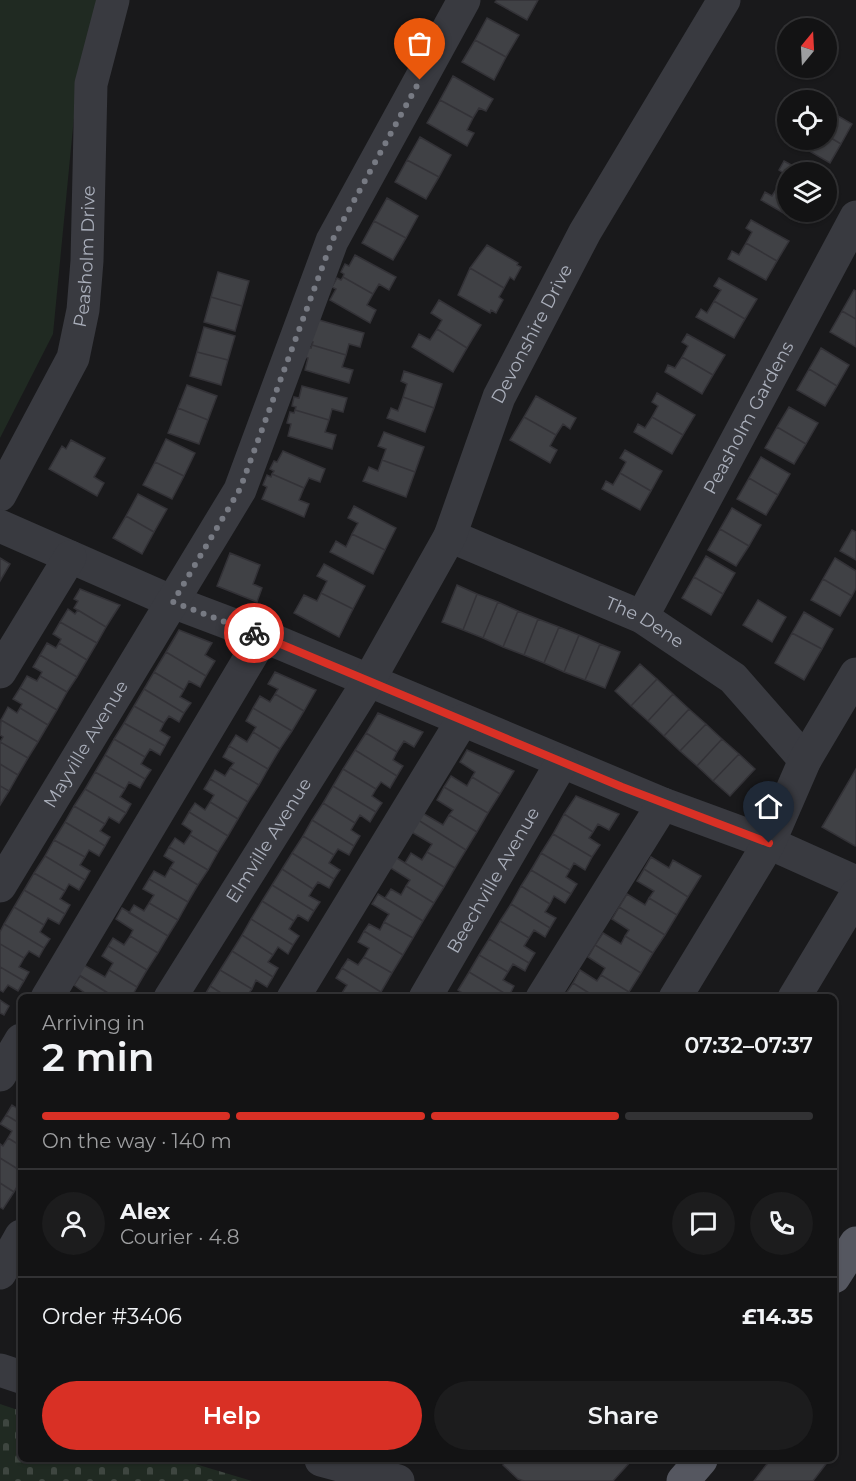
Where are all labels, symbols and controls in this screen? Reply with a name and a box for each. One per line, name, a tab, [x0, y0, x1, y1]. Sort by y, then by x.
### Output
pin	[394, 18, 445, 80]
north arrow	[777, 18, 837, 78]
map controls	[777, 18, 837, 222]
icon: bag	[403, 27, 436, 60]
button: locate	[777, 90, 837, 150]
button: layers	[777, 162, 837, 222]
street label: Peasholm Drive	[69, 185, 100, 329]
street label: Devonshire Drive	[487, 260, 577, 407]
street label: Peasholm Gardens	[699, 337, 799, 498]
street label: The Dene	[602, 592, 688, 653]
courier	[224, 603, 284, 663]
icon: bike	[238, 617, 271, 650]
street label: Mayville Avenue	[39, 676, 133, 812]
street label: Elmville Avenue	[221, 774, 316, 907]
pin	[743, 781, 794, 843]
icon: home	[752, 790, 785, 823]
street label: Beechville Avenue	[442, 803, 544, 957]
text: Arriving in	[42, 1011, 145, 1035]
text: 07:32–07:37	[685, 1032, 813, 1059]
text: 2 min	[42, 1033, 155, 1081]
text: On the way · 140 m	[42, 1129, 232, 1153]
button: person	[42, 1192, 105, 1255]
button: chat	[672, 1192, 735, 1255]
button: phone	[750, 1192, 813, 1255]
text: Alex	[120, 1198, 170, 1225]
text: Courier · 4.8	[120, 1225, 239, 1249]
text: Order #3406	[42, 1303, 182, 1330]
text: £14.35	[742, 1303, 813, 1330]
button: Help	[42, 1381, 422, 1450]
button: Share	[434, 1381, 813, 1450]

